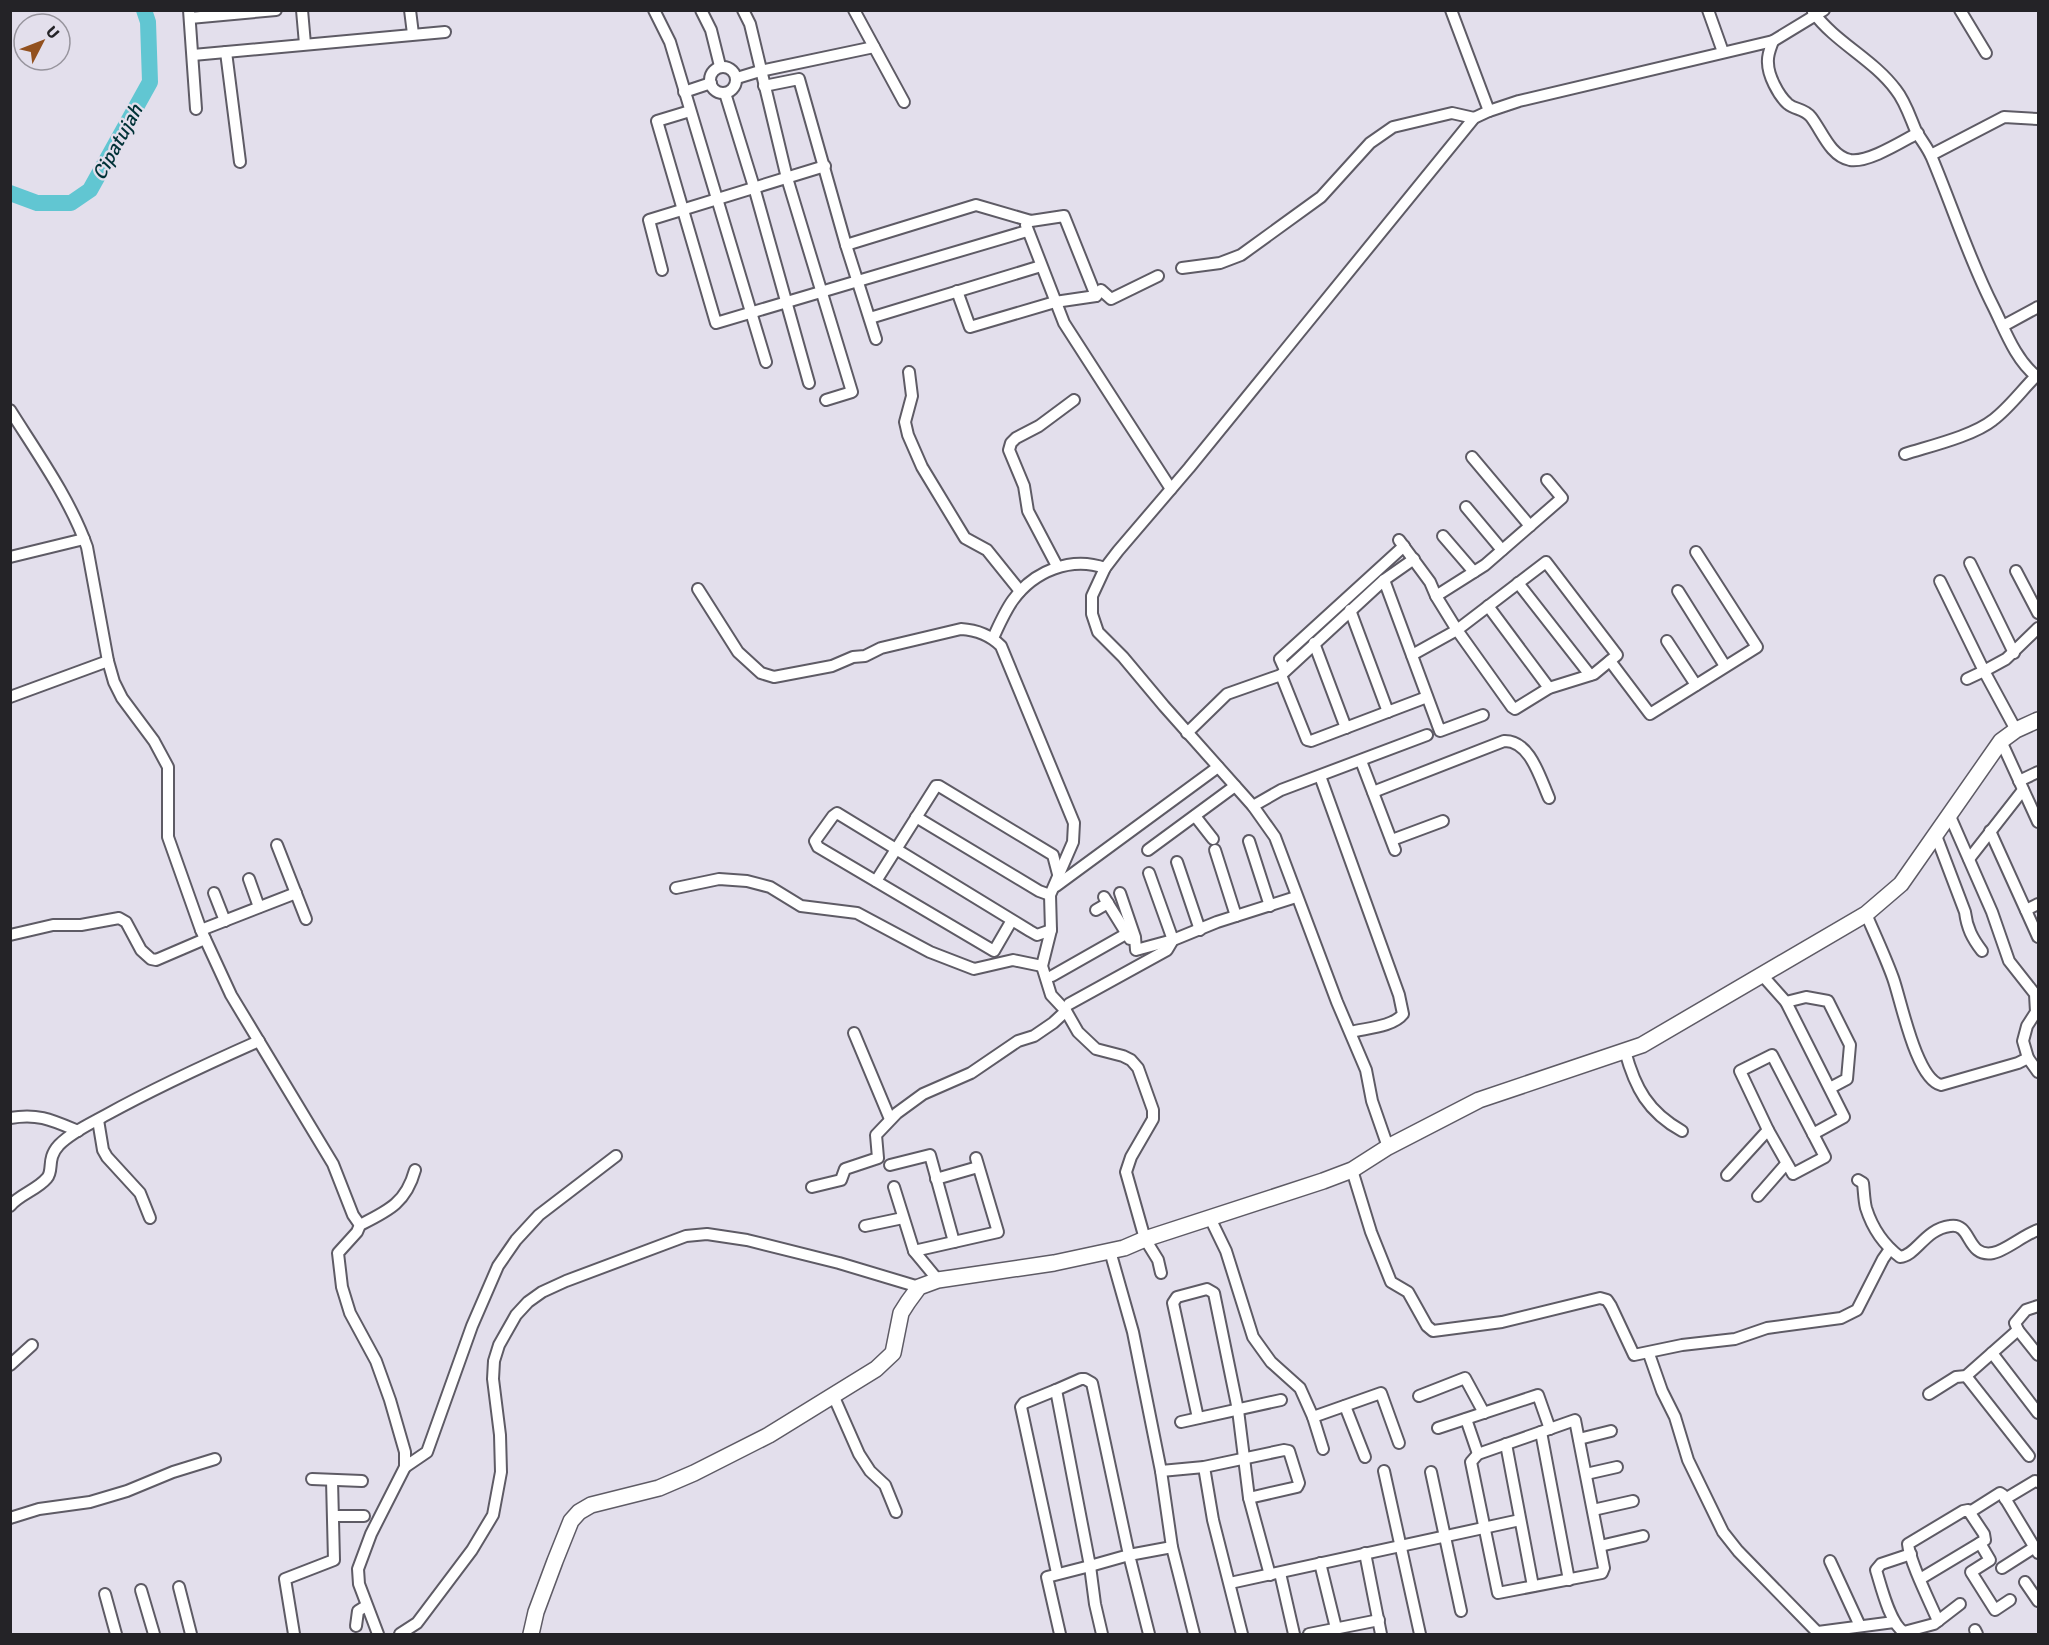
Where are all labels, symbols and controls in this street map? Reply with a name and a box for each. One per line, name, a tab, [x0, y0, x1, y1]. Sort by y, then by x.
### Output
north arrow	[12, 12, 72, 72]
text: U	[41, 22, 63, 43]
water label: Cipatujah	[87, 99, 149, 184]

